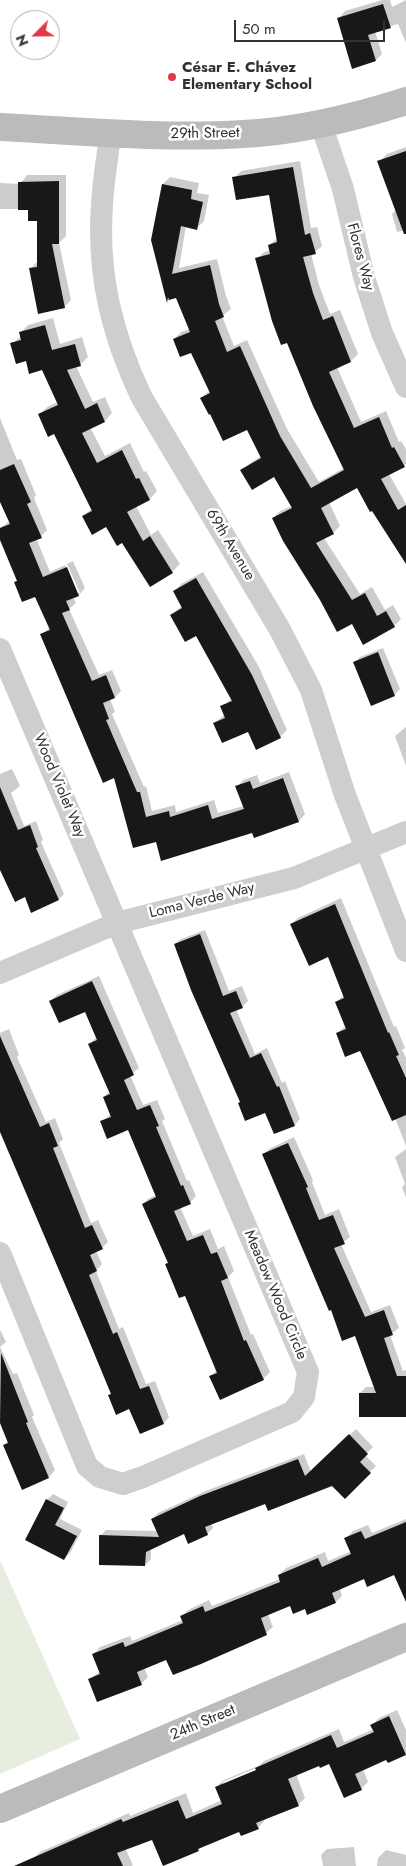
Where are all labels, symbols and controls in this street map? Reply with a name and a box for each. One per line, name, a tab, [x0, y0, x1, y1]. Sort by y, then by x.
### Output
north arrow	[10, 10, 60, 60]
scale bar	[236, 10, 387, 42]
text: 50 m	[242, 18, 276, 40]
text: N	[11, 31, 33, 49]
place label: César E. Chávez Elementary School	[182, 59, 312, 94]
marker: César E. Chávez Elementary School	[166, 71, 178, 83]
street label: 29th Street	[170, 124, 240, 144]
street label: Flores Way	[342, 221, 378, 293]
street label: 69th Avenue	[202, 506, 258, 584]
street label: Wood Violet Way	[29, 731, 89, 841]
street label: Loma Verde Way	[148, 879, 256, 923]
street label: Meadow Wood Circle	[240, 1228, 310, 1362]
street label: 24th Street	[168, 1701, 238, 1745]

